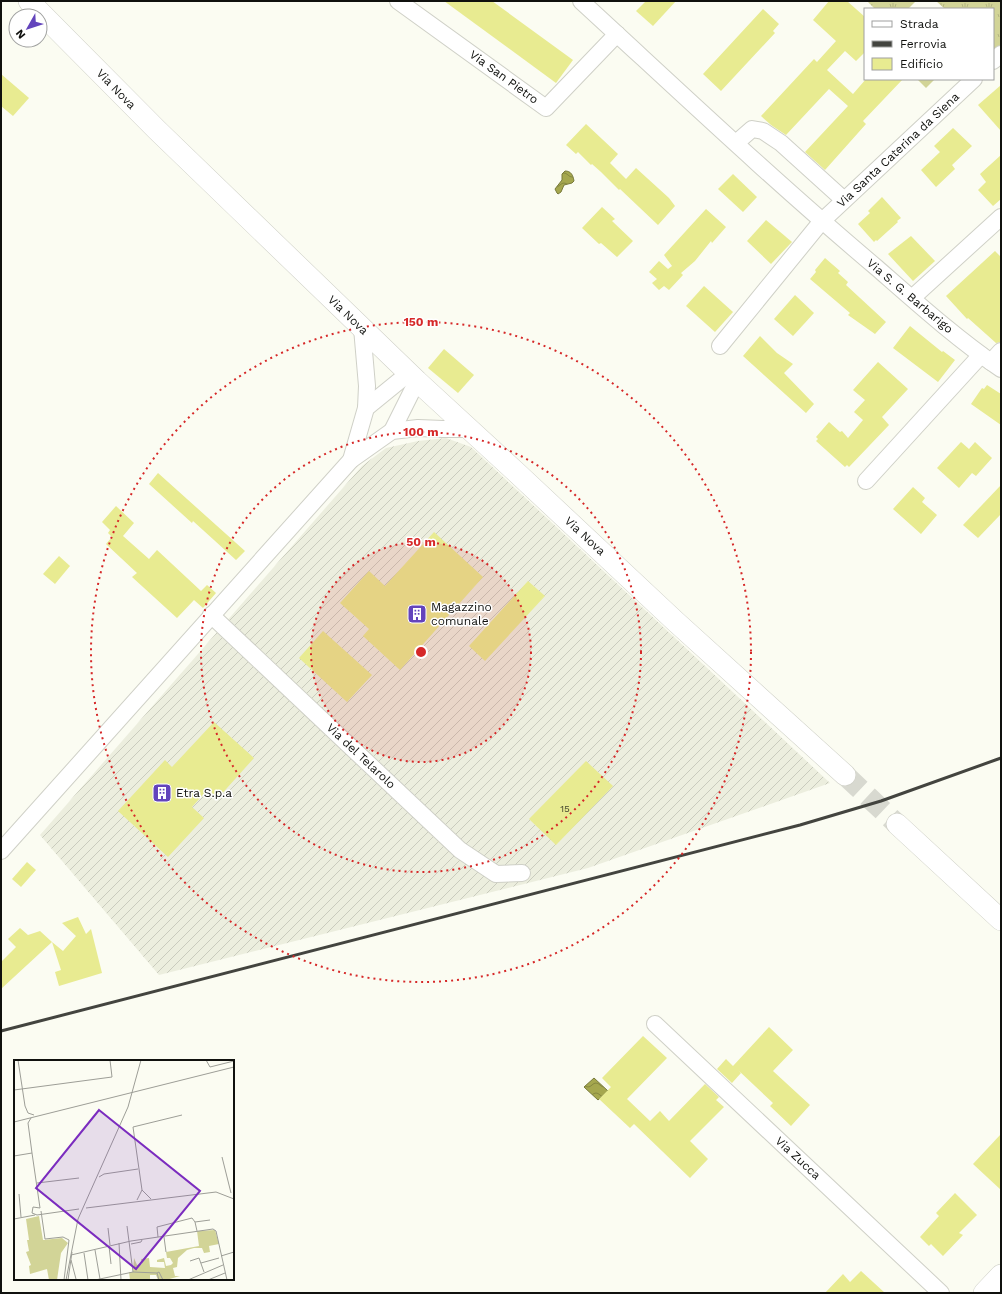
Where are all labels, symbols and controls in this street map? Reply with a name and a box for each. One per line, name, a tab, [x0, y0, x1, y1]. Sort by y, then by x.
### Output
north arrow	[8, 8, 48, 48]
legend	[864, 8, 994, 80]
text: Strada	[900, 17, 939, 31]
text: N	[13, 27, 28, 41]
text: Ferrovia	[900, 37, 947, 51]
street label: Via San Pietro	[467, 47, 541, 107]
text: Edificio	[900, 57, 943, 71]
street label: Via Nova	[93, 66, 139, 112]
street label: Via Santa Caterina da Siena	[834, 90, 962, 210]
street label: Via S. G. Barbarigo	[864, 256, 956, 336]
street label: Via Nova	[325, 292, 371, 338]
text: 150 m	[404, 315, 438, 329]
text: 100 m	[403, 425, 439, 439]
street label: Via Nova	[562, 514, 608, 558]
text: 50 m	[406, 535, 436, 549]
place label: Magazzino comunale	[431, 600, 492, 628]
building icon: Magazzino comunale	[406, 603, 428, 625]
centre of rings	[414, 645, 428, 659]
street label: Via del Telarolo	[324, 720, 398, 792]
building icon: Etra S.p.a	[151, 782, 173, 804]
place label: Etra S.p.a	[176, 786, 232, 800]
house number: 15	[560, 803, 570, 814]
inset map	[14, 1060, 234, 1280]
street label: Via Zucca	[773, 1134, 824, 1183]

